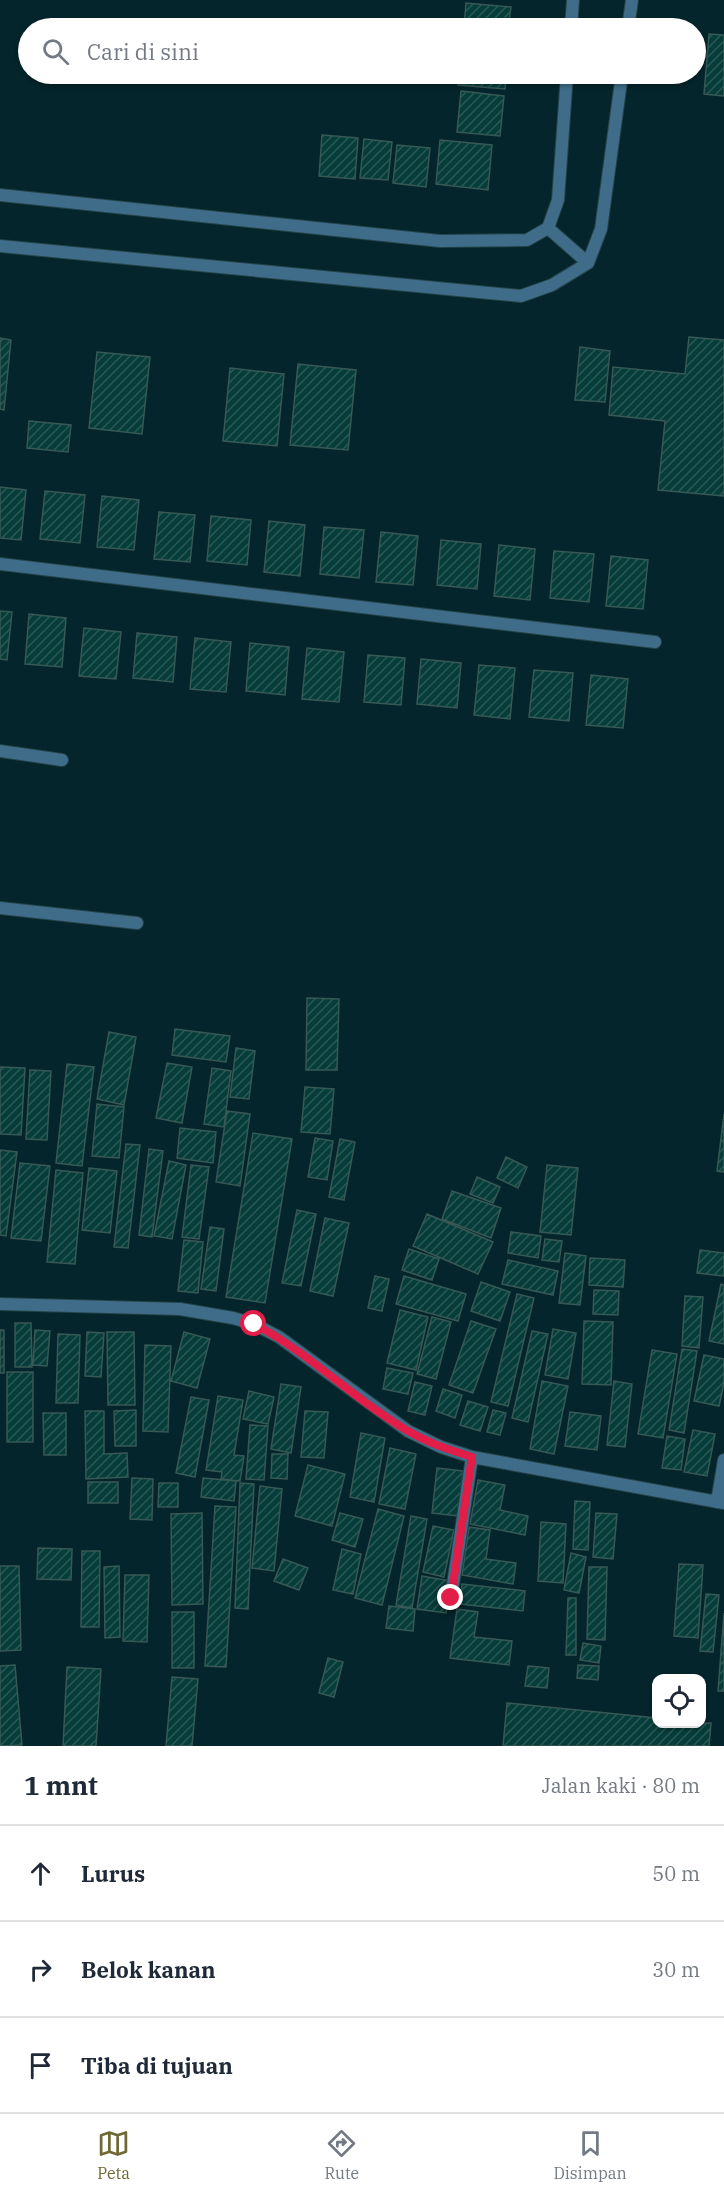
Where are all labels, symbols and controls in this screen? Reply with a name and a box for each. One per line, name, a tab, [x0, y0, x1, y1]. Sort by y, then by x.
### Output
search box	[18, 18, 706, 84]
icon: search	[39, 35, 72, 68]
text: Cari di sini	[87, 37, 199, 66]
route start	[240, 1310, 266, 1336]
route end	[437, 1584, 463, 1610]
map controls	[652, 1674, 706, 1728]
button: locate	[652, 1674, 706, 1728]
text: 1 mnt	[24, 1768, 98, 1802]
text: Jalan kaki · 80 m	[542, 1772, 700, 1799]
icon: ahead	[24, 1857, 57, 1890]
text: Lurus	[81, 1859, 145, 1888]
text: 50 m	[652, 1860, 700, 1887]
icon: right	[24, 1953, 57, 1986]
text: Belok kanan	[81, 1955, 216, 1984]
text: 30 m	[652, 1956, 700, 1983]
icon: arrive	[24, 2049, 57, 2082]
text: Tiba di tujuan	[81, 2051, 233, 2080]
tab: Peta	[97, 2127, 130, 2183]
tab: Rute	[324, 2127, 359, 2183]
tab: Disimpan	[553, 2127, 627, 2183]

